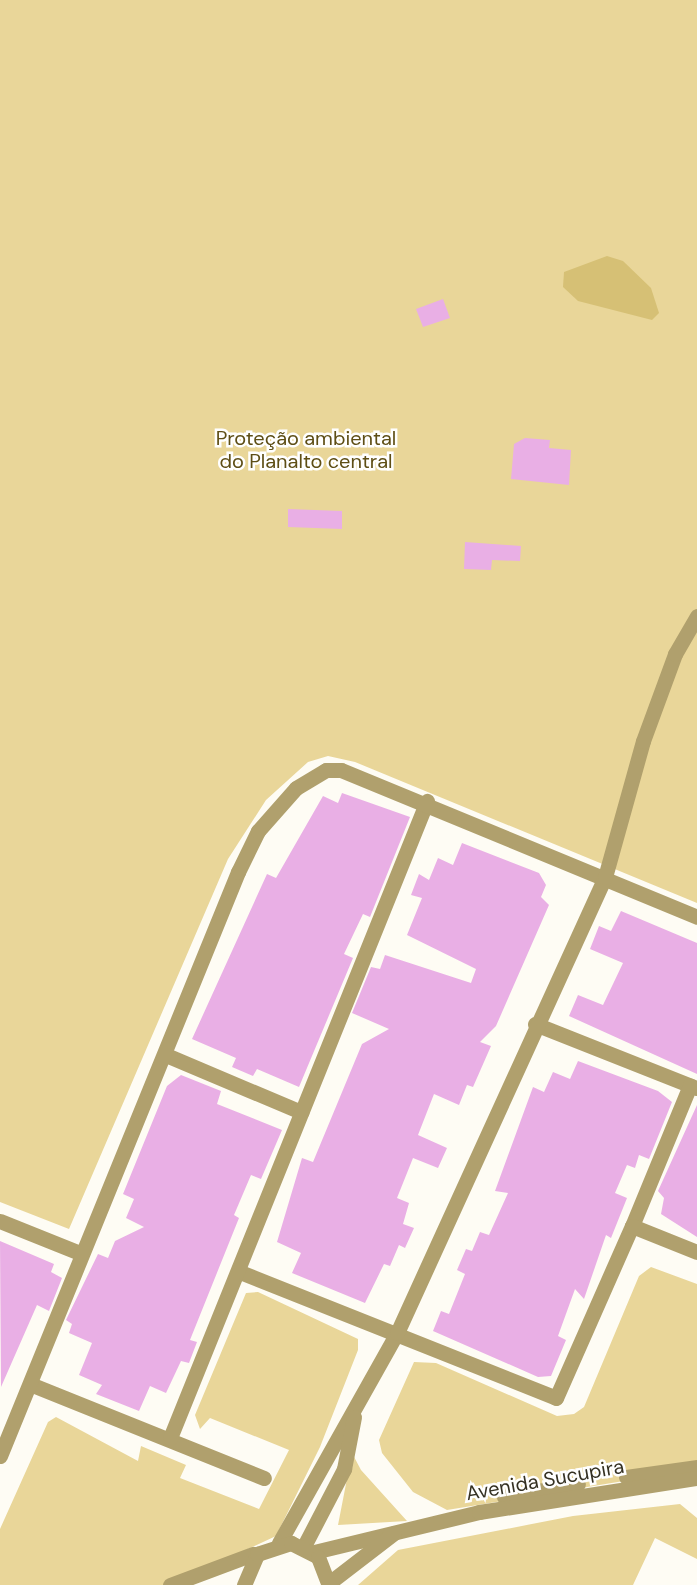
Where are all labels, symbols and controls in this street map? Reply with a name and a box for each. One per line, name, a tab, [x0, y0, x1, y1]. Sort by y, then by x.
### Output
park label: Proteção ambiental do Planalto central	[216, 427, 396, 474]
street label: Avenida Sucupira	[464, 1454, 626, 1506]

